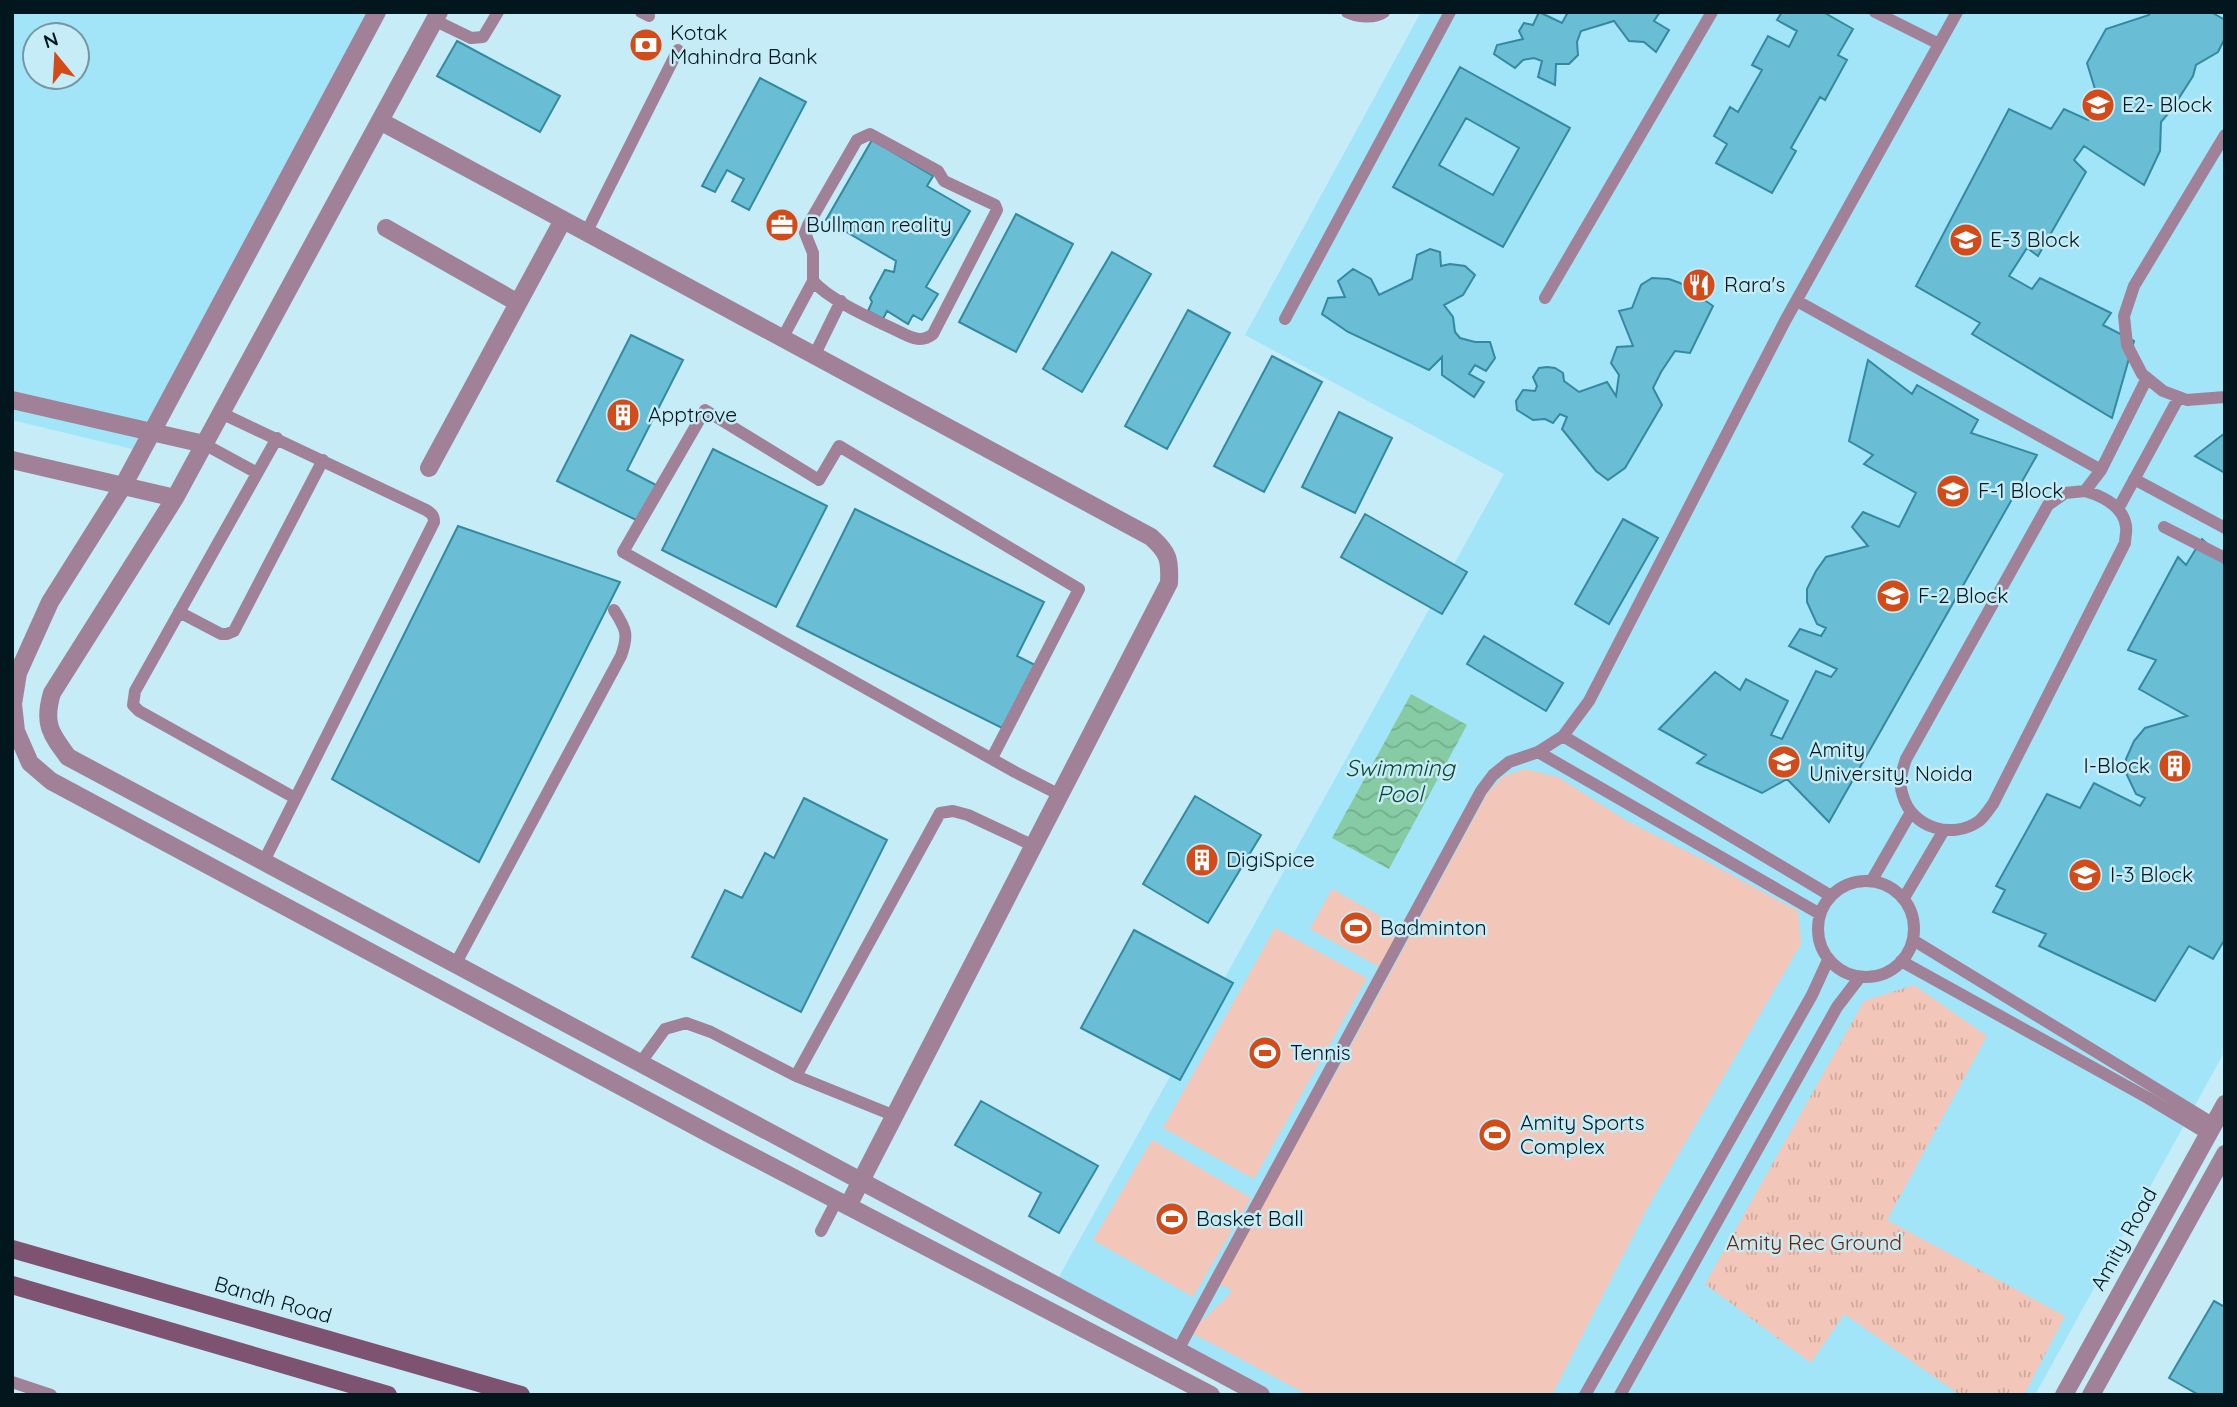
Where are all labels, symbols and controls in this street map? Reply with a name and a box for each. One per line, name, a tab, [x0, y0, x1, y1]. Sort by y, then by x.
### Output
place label: Kotak Mahindra Bank	[670, 19, 817, 69]
north arrow	[21, 21, 91, 91]
text: N	[40, 26, 61, 53]
bank icon: Kotak Mahindra Bank	[627, 26, 665, 64]
school or university icon: E2- Block	[2079, 86, 2117, 124]
place label: E2- Block	[2122, 91, 2213, 117]
office icon: Bullman reality	[763, 206, 801, 244]
place label: Bullman reality	[806, 211, 952, 237]
school or university icon: E-3 Block	[1947, 221, 1985, 259]
place label: E-3 Block	[1990, 226, 2080, 252]
restaurant icon: Rara's	[1680, 266, 1718, 304]
place label: Rara's	[1724, 271, 1785, 297]
building icon: Apptrove	[604, 396, 642, 434]
place label: Apptrove	[648, 401, 737, 427]
school or university icon: F-1 Block	[1934, 472, 1972, 510]
place label: F-1 Block	[1978, 477, 2064, 503]
school or university icon: F-2 Block	[1874, 577, 1912, 615]
place label: F-2 Block	[1918, 582, 2008, 608]
place label: Amity University, Noida	[1809, 736, 1973, 786]
school or university icon: Amity University, Noida	[1765, 743, 1803, 781]
building icon: I-Block	[2156, 747, 2194, 785]
place label: I-Block	[2084, 752, 2150, 778]
water label: Swimming Pool	[1345, 753, 1456, 808]
building icon: DigiSpice	[1183, 841, 1221, 879]
place label: DigiSpice	[1226, 846, 1315, 872]
school or university icon: I-3 Block	[2066, 856, 2104, 894]
place label: I-3 Block	[2110, 861, 2193, 887]
sports icon: Badminton	[1337, 909, 1375, 947]
place label: Badminton	[1380, 914, 1487, 940]
sports icon: Tennis	[1246, 1034, 1284, 1072]
place label: Tennis	[1290, 1039, 1351, 1065]
place label: Amity Sports Complex	[1520, 1109, 1645, 1159]
sports icon: Amity Sports Complex	[1476, 1116, 1514, 1154]
street label: Amity Road	[2084, 1182, 2162, 1295]
sports icon: Basket Ball	[1153, 1200, 1191, 1238]
place label: Basket Ball	[1196, 1205, 1304, 1231]
park label: Amity Rec Ground	[1726, 1229, 1902, 1255]
street label: Bandh Road	[212, 1270, 335, 1328]

